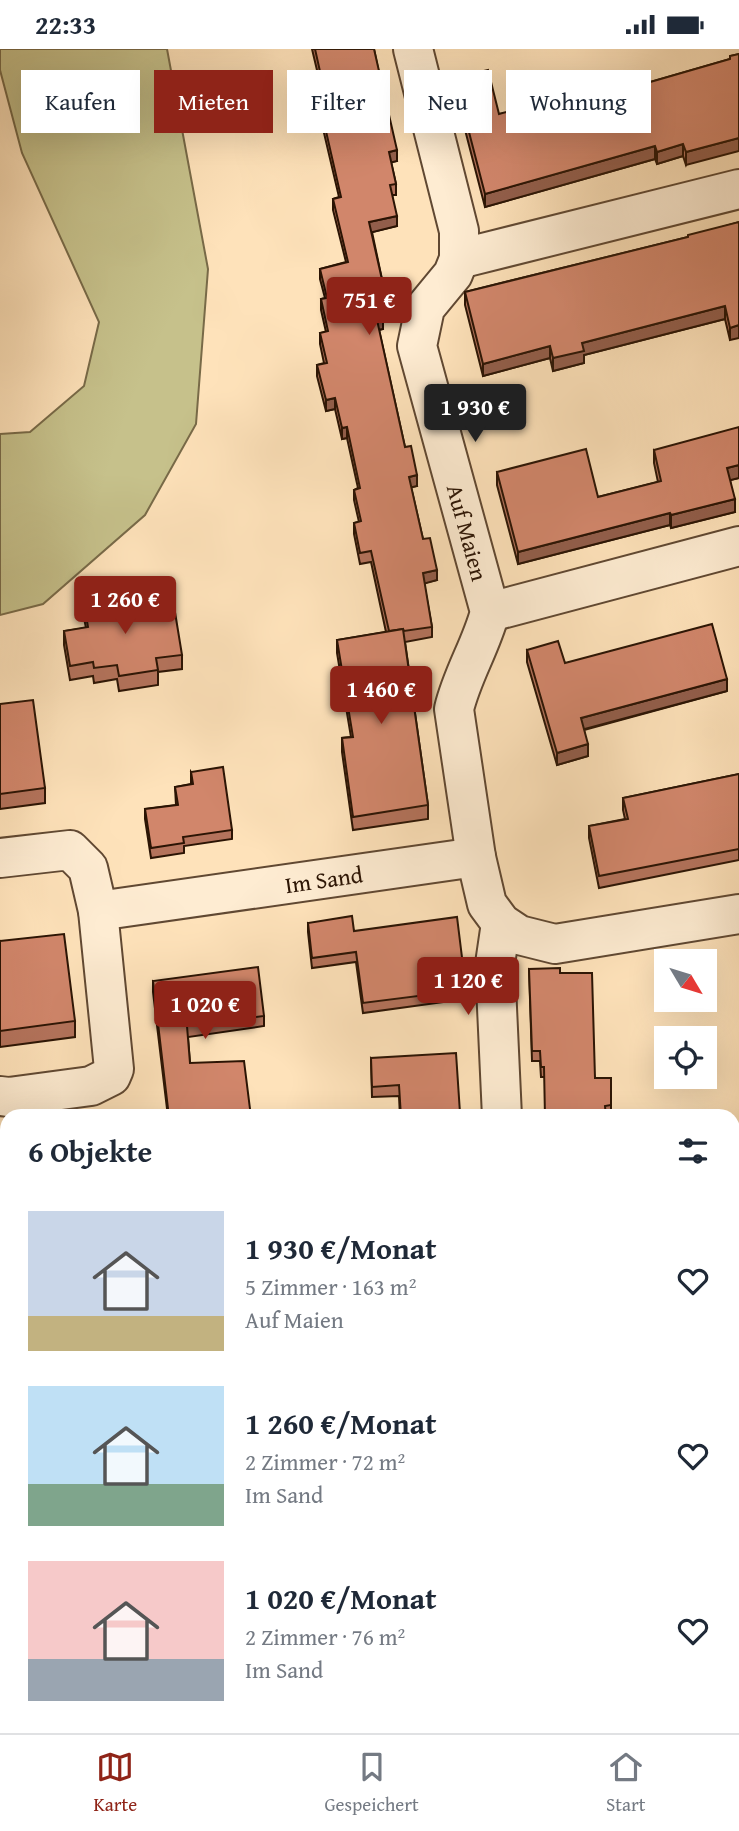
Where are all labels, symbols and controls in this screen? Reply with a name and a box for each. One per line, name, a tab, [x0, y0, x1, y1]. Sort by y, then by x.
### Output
text: 22:33	[35, 5, 96, 44]
chip: Kaufen	[21, 70, 140, 133]
chip: Mieten	[154, 70, 273, 133]
chip: Filter	[287, 70, 390, 133]
chip: Neu	[404, 70, 492, 133]
chip: Wohnung	[506, 70, 651, 133]
pin: 751 €	[320, 278, 418, 337]
text: 751 €	[343, 283, 395, 316]
pin: 1 930 €	[410, 385, 540, 444]
text: 1 930 €	[440, 390, 510, 423]
street label: Auf Maien	[439, 480, 497, 584]
pin: 1 260 €	[60, 577, 190, 636]
text: 1 260 €	[90, 582, 160, 615]
pin: 1 460 €	[316, 667, 446, 726]
text: 1 460 €	[346, 672, 416, 705]
street label: Im Sand	[283, 857, 365, 901]
north arrow	[654, 949, 718, 1011]
map controls	[654, 949, 717, 1089]
pin: 1 120 €	[403, 957, 533, 1017]
text: 1 120 €	[433, 963, 503, 996]
pin: 1 020 €	[140, 981, 270, 1041]
text: 1 020 €	[170, 987, 240, 1020]
button: locate	[654, 1026, 717, 1089]
text: 6 Objekte	[28, 1129, 152, 1173]
icon: filters	[674, 1132, 712, 1170]
text: 1 930 €/Monat	[245, 1226, 437, 1270]
icon: home	[84, 1239, 168, 1323]
icon: heart	[674, 1262, 712, 1300]
text: 5 Zimmer · 163 m²	[245, 1270, 416, 1303]
text: Auf Maien	[245, 1303, 344, 1336]
text: 1 260 €/Monat	[245, 1401, 437, 1445]
icon: home	[84, 1414, 168, 1498]
icon: heart	[674, 1437, 712, 1475]
text: 2 Zimmer · 72 m²	[245, 1445, 405, 1478]
text: Im Sand	[245, 1478, 323, 1511]
text: 1 020 €/Monat	[245, 1576, 437, 1620]
icon: home	[84, 1589, 168, 1673]
icon: heart	[674, 1612, 712, 1650]
text: 2 Zimmer · 76 m²	[245, 1620, 405, 1653]
text: Im Sand	[245, 1653, 323, 1686]
tab: Karte	[94, 1748, 137, 1818]
tab: Gespeichert	[324, 1748, 419, 1818]
tab: Start	[606, 1748, 645, 1818]

